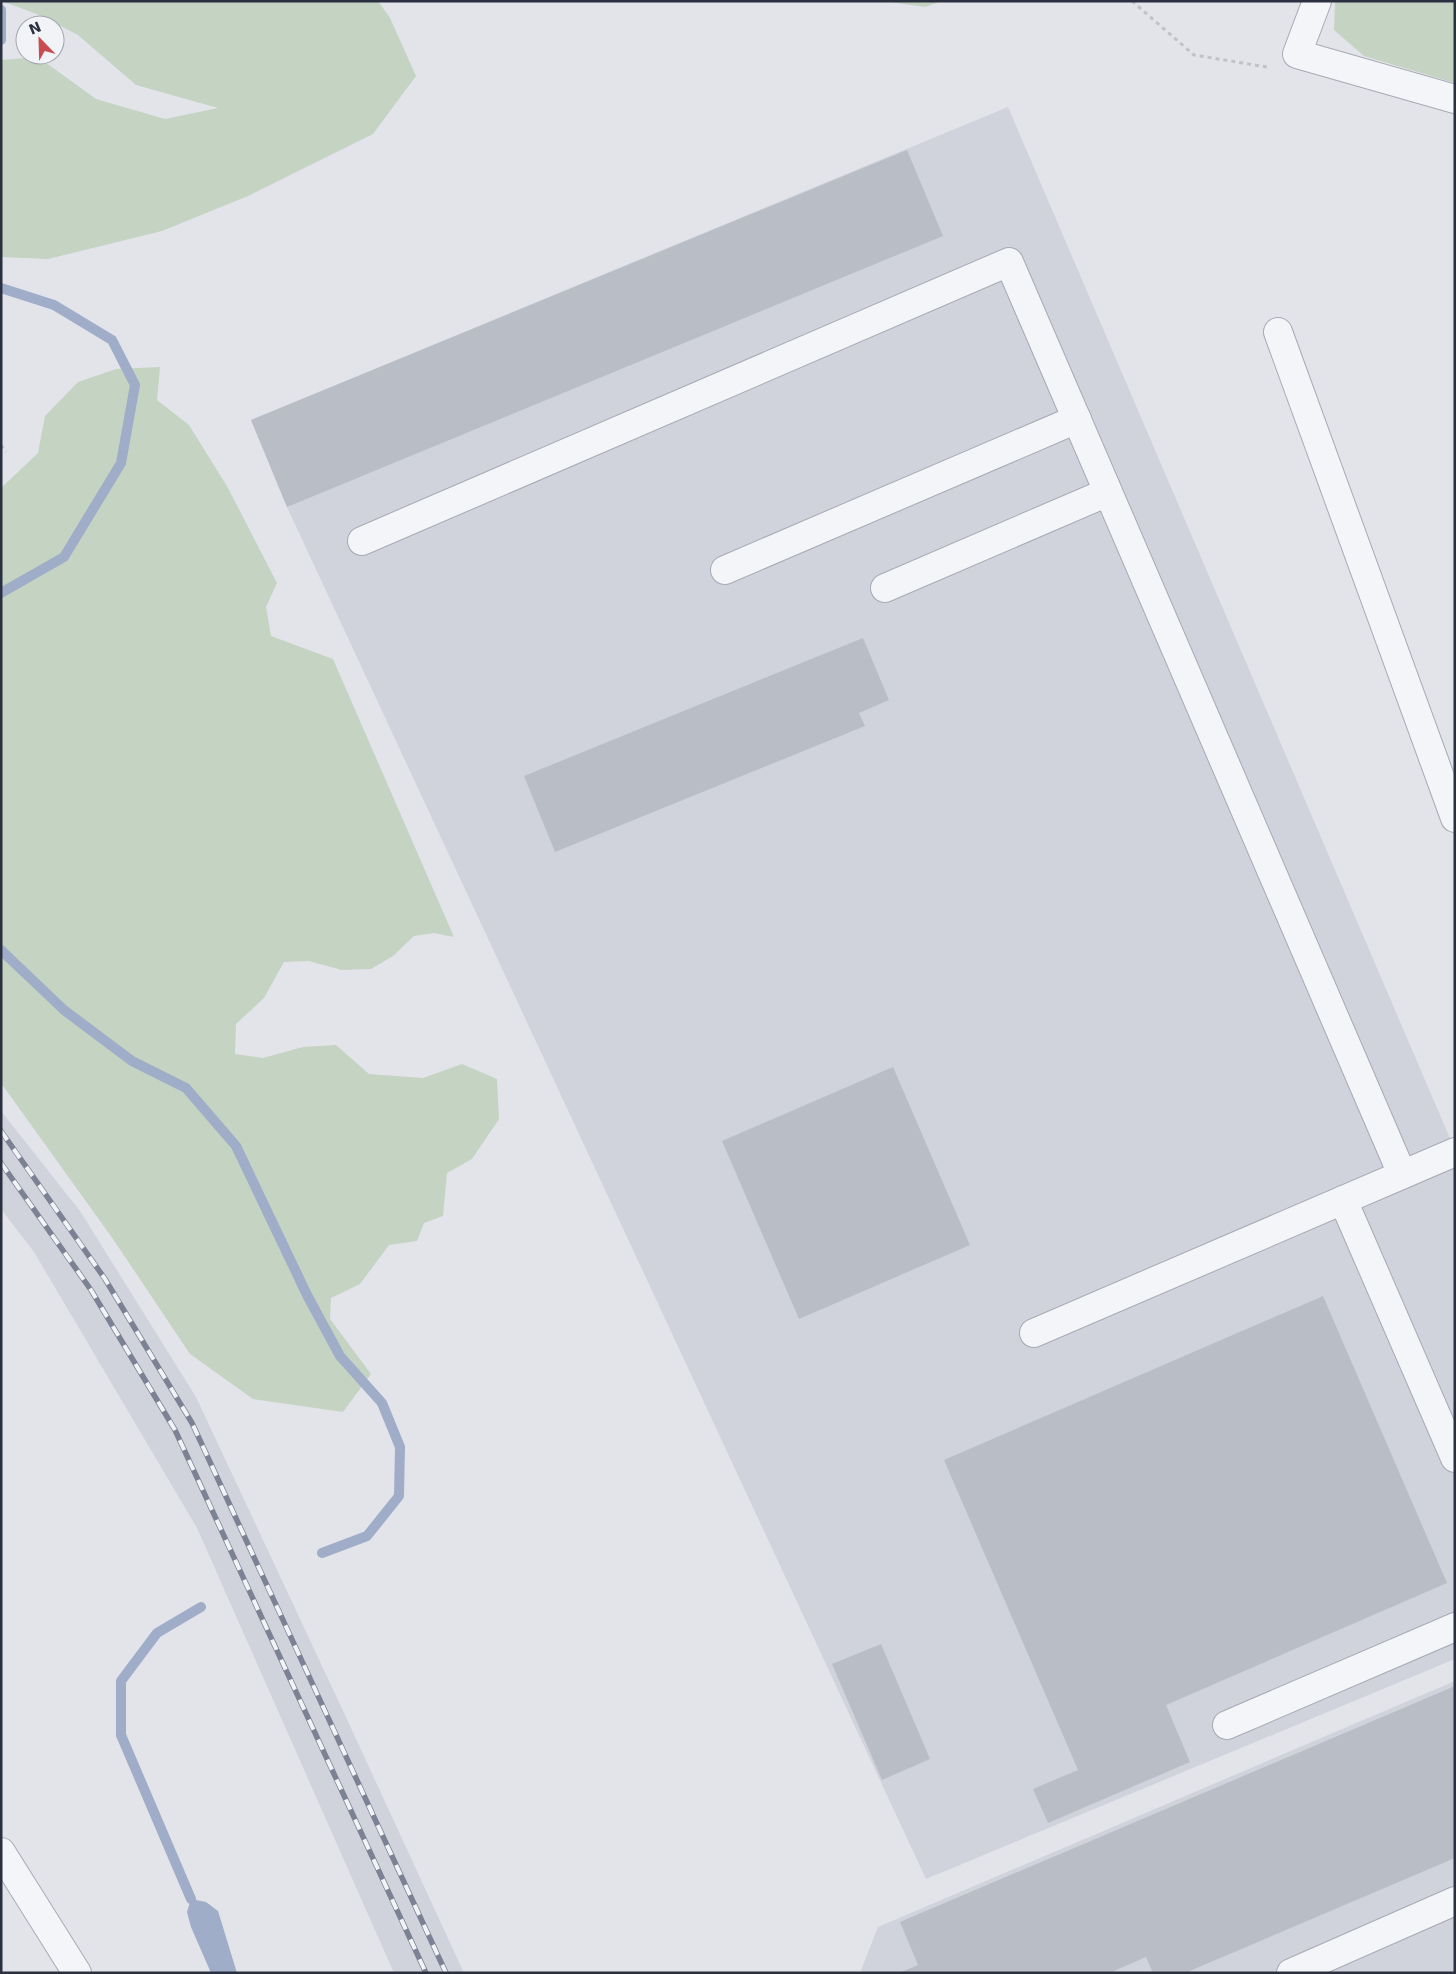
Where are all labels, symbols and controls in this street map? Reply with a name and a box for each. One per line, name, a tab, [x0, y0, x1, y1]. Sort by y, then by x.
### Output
north arrow	[15, 15, 65, 65]
text: N	[26, 18, 43, 38]

